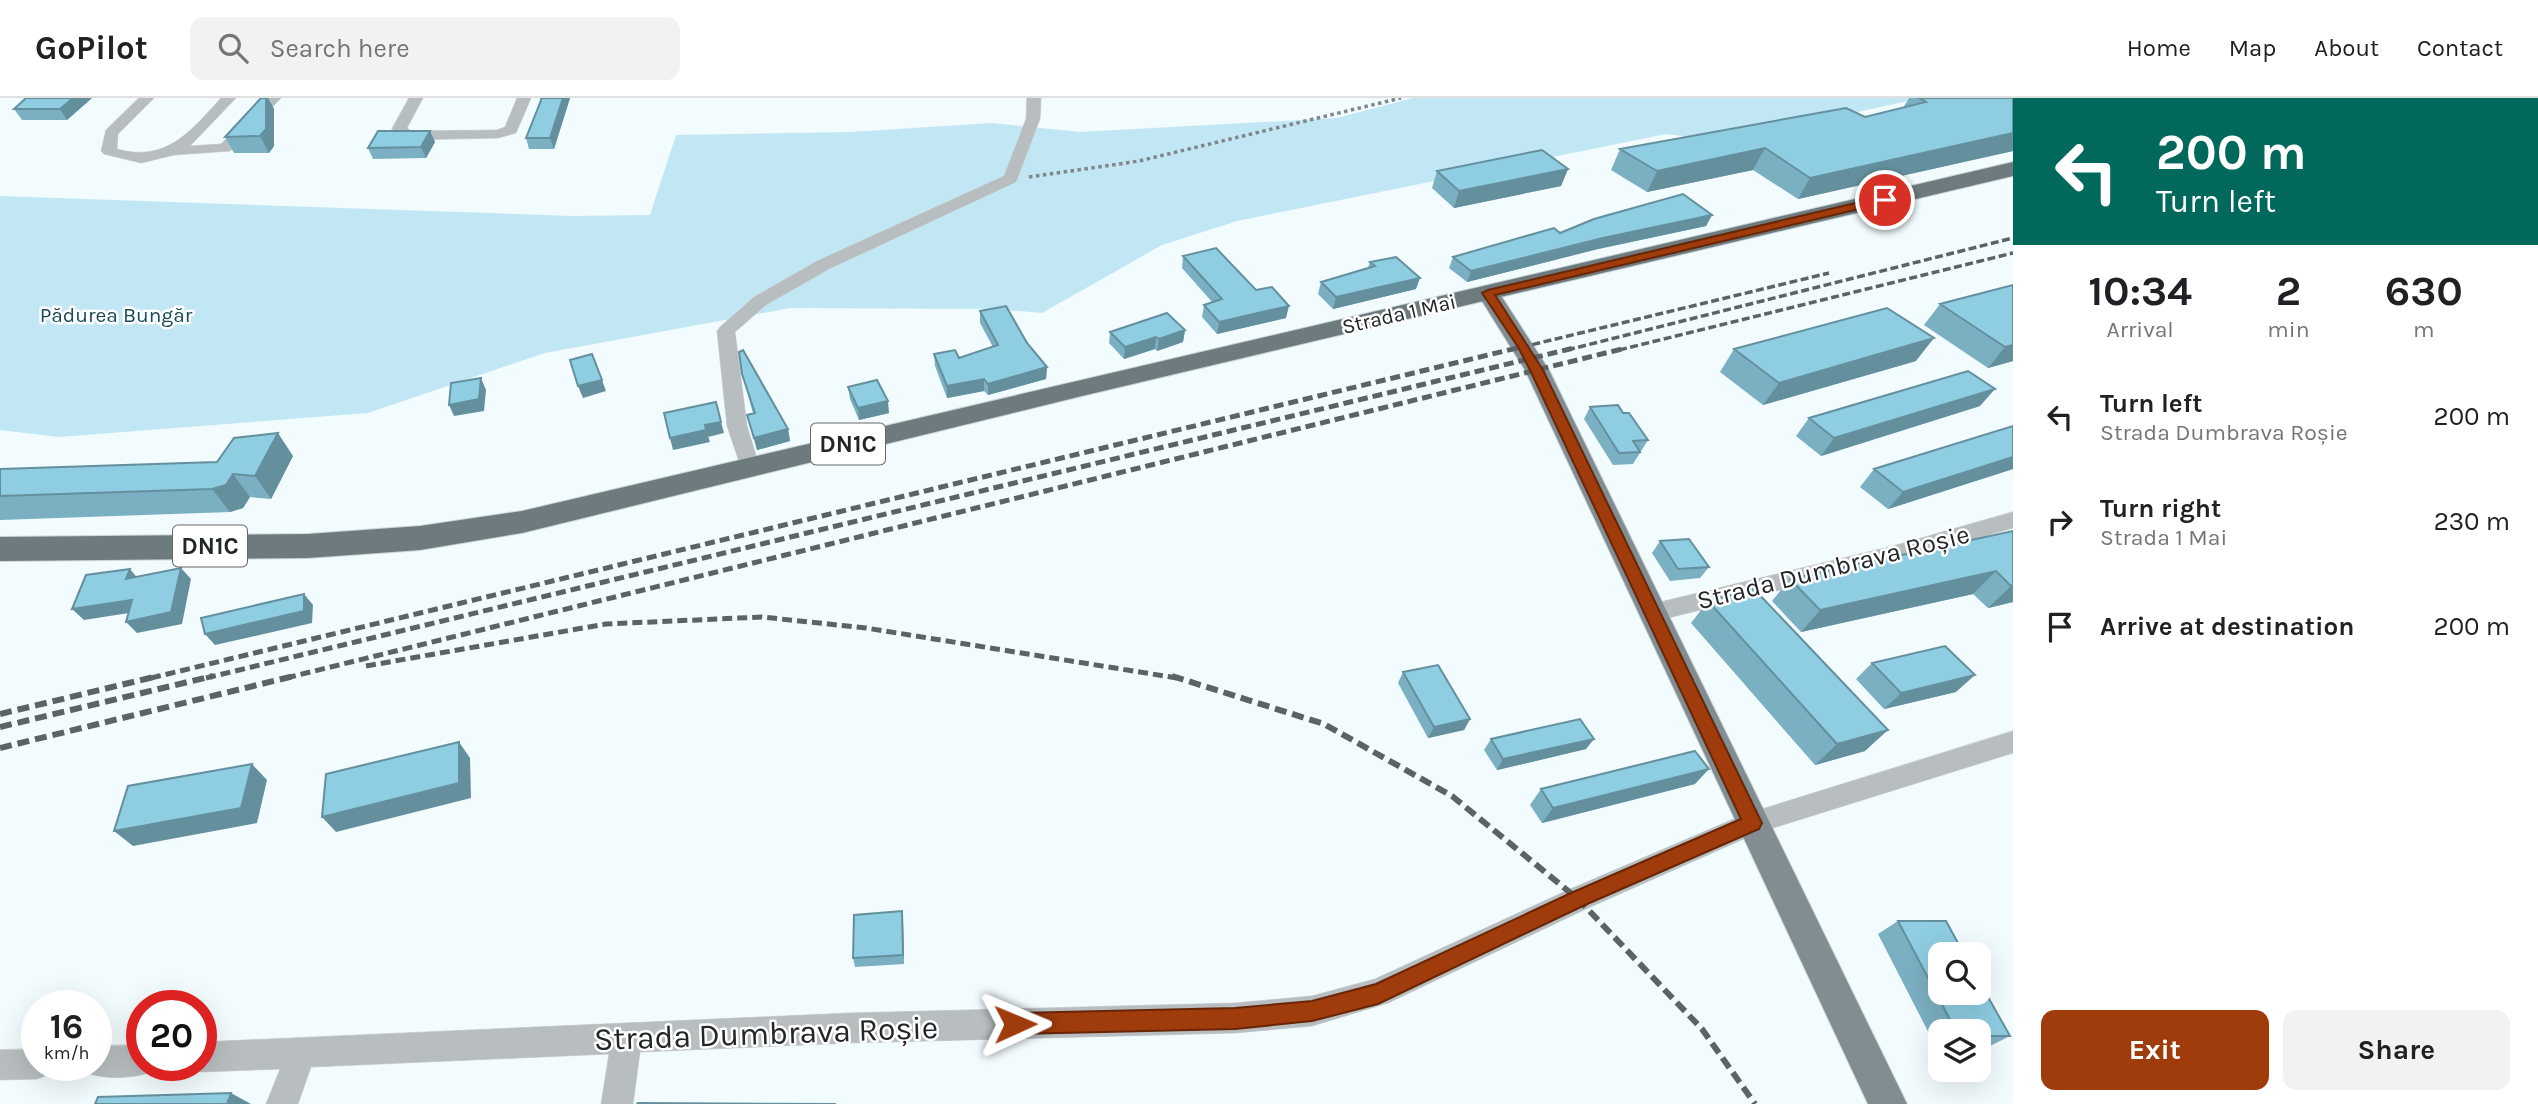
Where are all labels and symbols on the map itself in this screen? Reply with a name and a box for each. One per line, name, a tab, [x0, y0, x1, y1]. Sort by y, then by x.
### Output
pin	[1855, 170, 1915, 230]
street label: Strada 1 Mai	[1340, 289, 1458, 339]
park label: Pădurea Bungăr	[40, 303, 193, 327]
road number: DN1C	[811, 424, 885, 464]
street label: Strada Dumbrava Roșie	[1694, 519, 1973, 616]
road number: DN1C	[173, 526, 247, 566]
position arrow	[978, 987, 1052, 1061]
speed limit sign: 20	[126, 990, 217, 1081]
street label: Strada Dumbrava Roșie	[593, 1009, 939, 1058]

